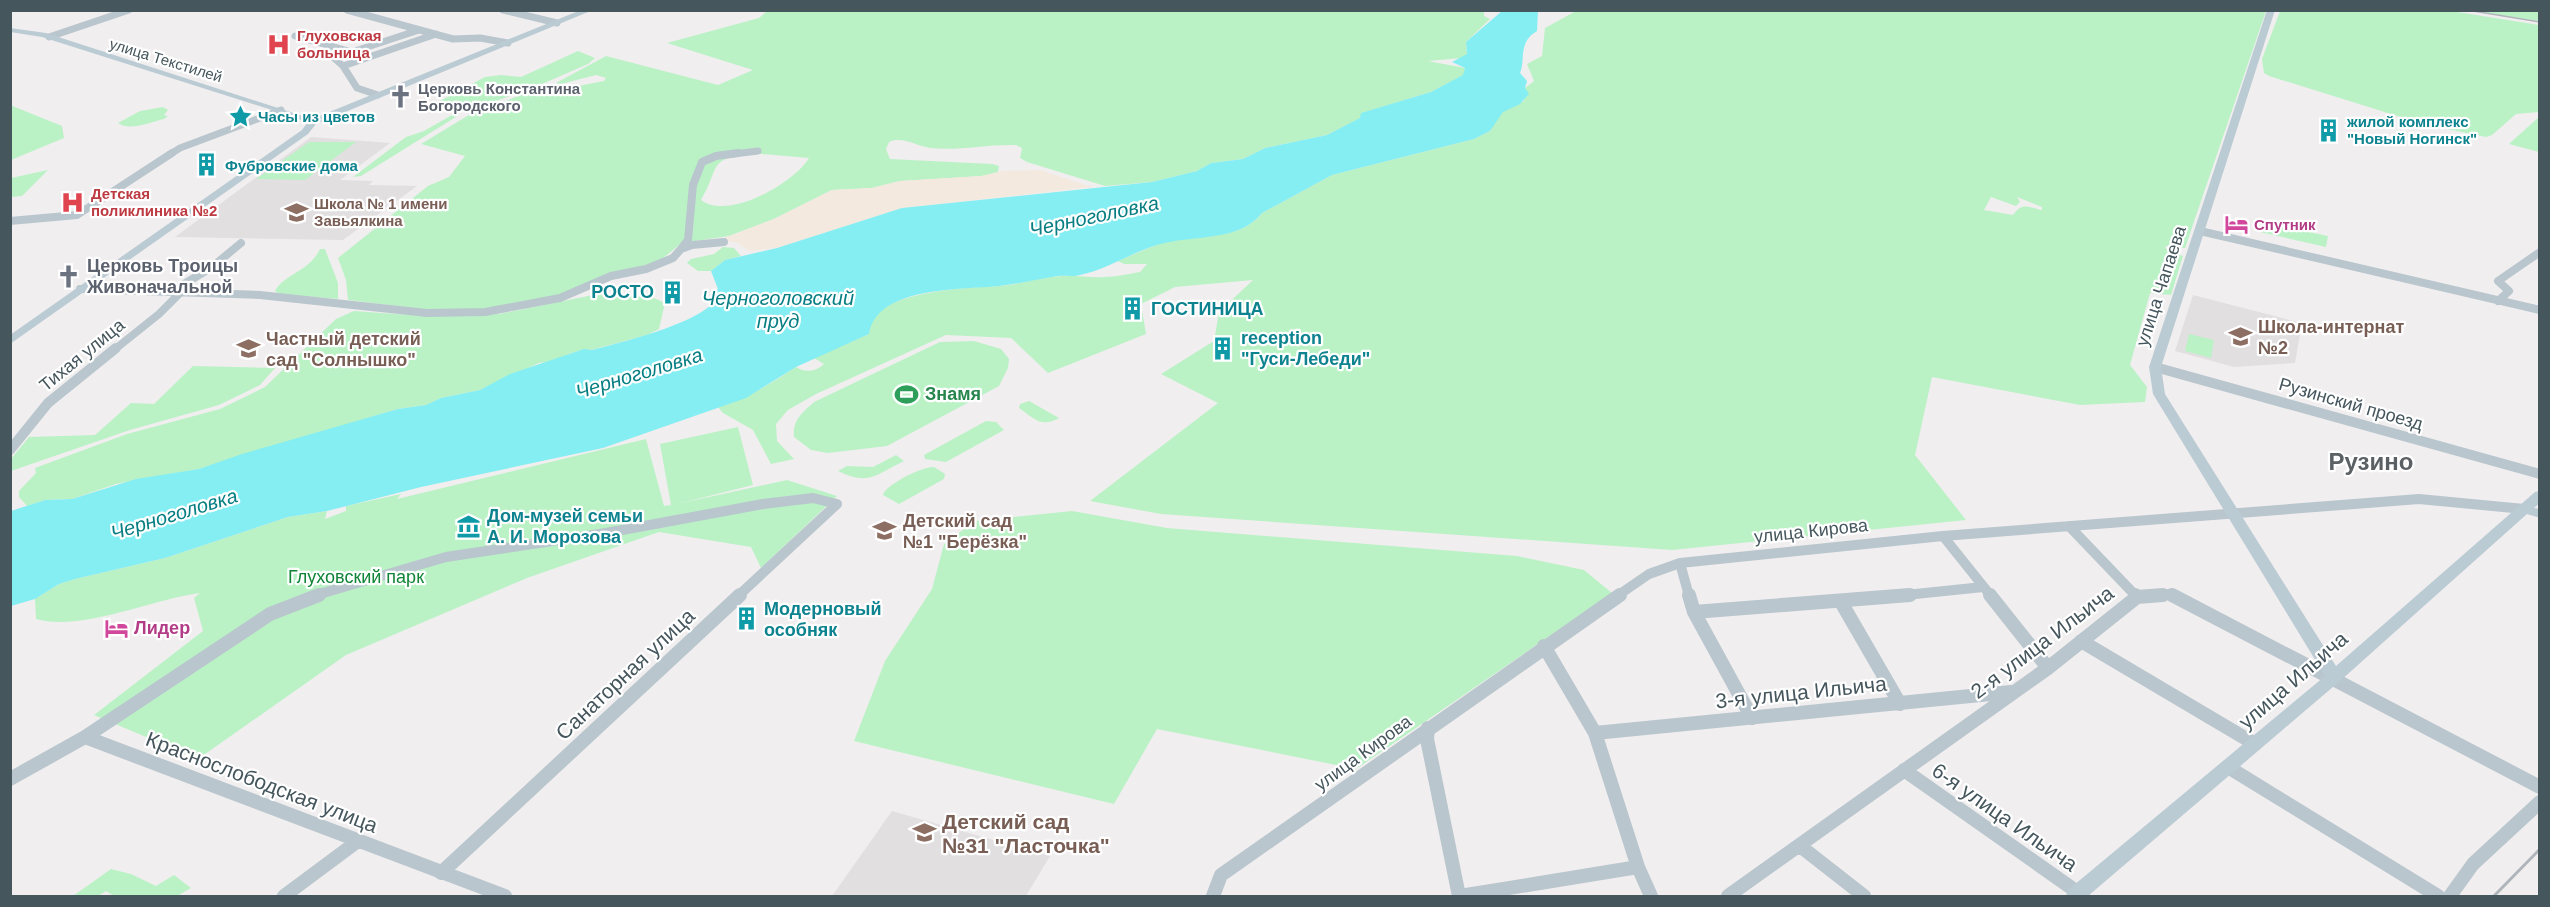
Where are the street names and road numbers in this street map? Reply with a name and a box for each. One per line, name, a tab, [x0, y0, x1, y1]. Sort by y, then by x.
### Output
street label: улица Текстилей	[108, 35, 224, 85]
street label: улица Чапаева	[2132, 222, 2190, 349]
street label: Тихая улица	[36, 314, 129, 395]
street label: Рузинский проезд	[2277, 374, 2426, 434]
street label: улица Кирова	[1753, 515, 1870, 547]
street label: 2-я улица Ильича	[1966, 581, 2118, 703]
street label: Санаторная улица	[551, 604, 699, 744]
street label: улица Ильича	[2234, 626, 2352, 733]
street label: 3-я улица Ильича	[1714, 672, 1888, 712]
street label: улица Кирова	[1311, 711, 1416, 795]
street label: Краснослободская улица	[143, 727, 381, 837]
street label: 6-я улица Ильича	[1928, 758, 2082, 876]

